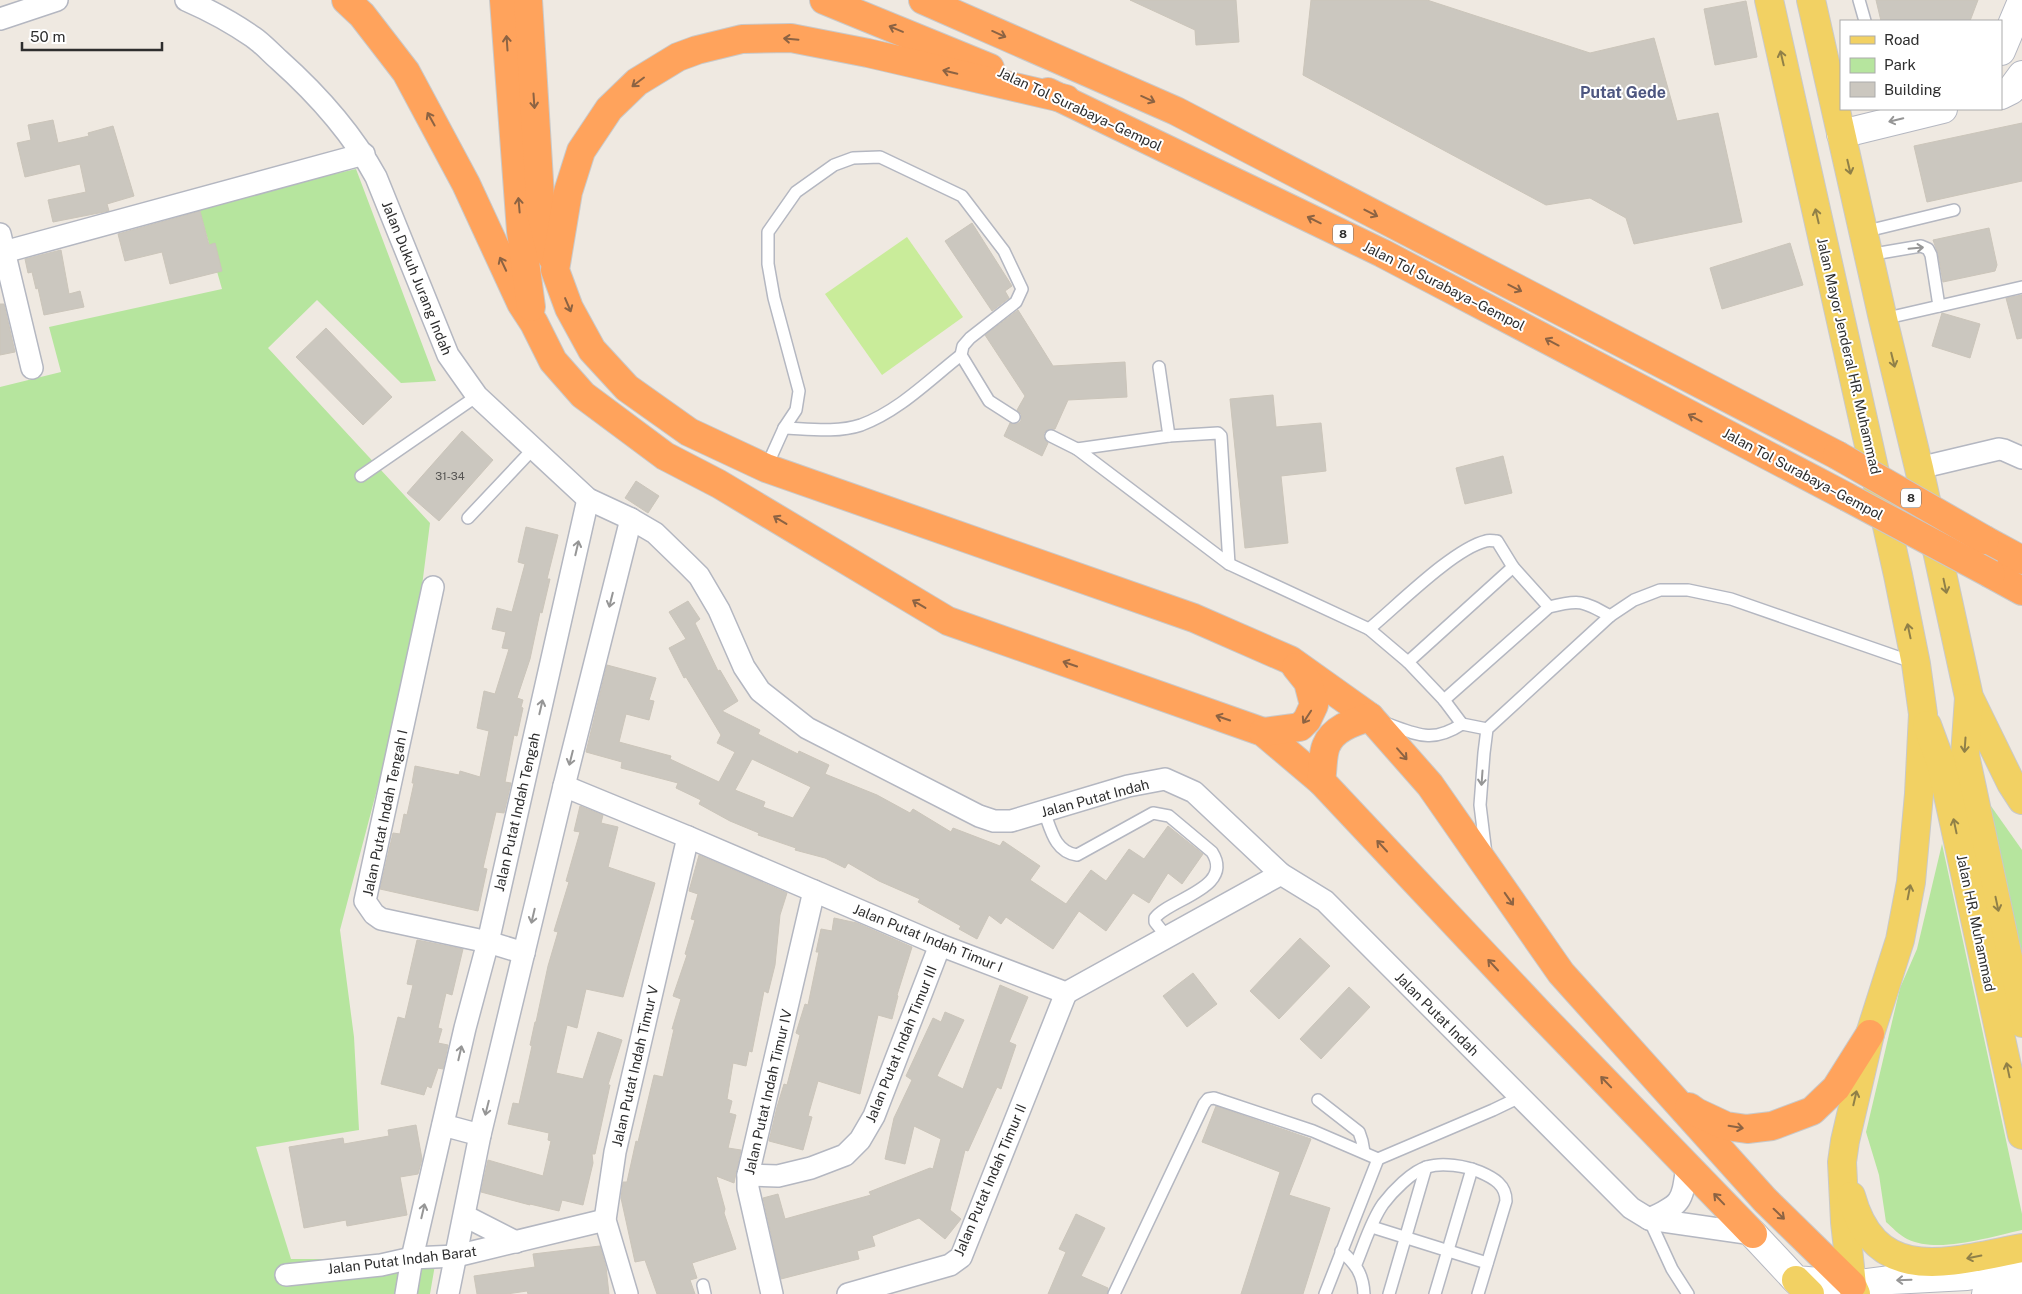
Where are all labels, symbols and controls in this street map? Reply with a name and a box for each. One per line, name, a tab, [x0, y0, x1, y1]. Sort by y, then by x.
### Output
scale bar	[22, 20, 162, 52]
legend	[1840, 20, 2002, 110]
one-way arrow	[889, 23, 904, 33]
text: 50 m	[30, 28, 65, 45]
one-way arrow	[991, 29, 1006, 39]
text: Road	[1884, 31, 1920, 48]
one-way arrow	[783, 34, 799, 44]
one-way arrow	[502, 35, 512, 51]
one-way arrow	[1777, 50, 1786, 66]
text: Park	[1884, 56, 1916, 73]
street label: Jalan Tol Surabaya–Gempol	[995, 64, 1165, 154]
one-way arrow	[943, 67, 959, 76]
one-way arrow	[631, 77, 645, 87]
text: Building	[1884, 81, 1942, 98]
district label: Putat Gede	[1580, 83, 1666, 102]
one-way arrow	[530, 93, 539, 109]
one-way arrow	[1140, 94, 1155, 104]
one-way arrow	[426, 112, 436, 126]
one-way arrow	[1889, 116, 1905, 125]
one-way arrow	[1845, 159, 1854, 175]
one-way arrow	[514, 197, 524, 213]
street label: Jalan Dukuh Jurang Indah	[379, 199, 455, 357]
one-way arrow	[1363, 208, 1377, 218]
one-way arrow	[1812, 209, 1821, 225]
one-way arrow	[1307, 215, 1322, 224]
road number: 8	[1333, 224, 1353, 243]
street label: Jalan Mayor Jenderal HR. Muhammad	[1814, 236, 1884, 476]
street label: Jalan Tol Surabaya–Gempol	[1360, 238, 1528, 334]
one-way arrow	[1908, 243, 1924, 252]
one-way arrow	[498, 257, 507, 272]
one-way arrow	[1507, 283, 1522, 293]
one-way arrow	[564, 297, 574, 312]
one-way arrow	[1544, 337, 1559, 347]
one-way arrow	[1888, 351, 1898, 367]
one-way arrow	[1688, 413, 1703, 423]
street label: Jalan Tol Surabaya–Gempol	[1720, 425, 1886, 523]
house number: 31-34	[435, 470, 465, 482]
road number: 8	[1901, 488, 1921, 508]
one-way arrow	[773, 515, 787, 525]
one-way arrow	[573, 541, 582, 557]
one-way arrow	[1941, 578, 1950, 594]
one-way arrow	[605, 591, 615, 607]
one-way arrow	[913, 598, 927, 608]
one-way arrow	[1904, 624, 1913, 640]
one-way arrow	[1062, 659, 1078, 668]
one-way arrow	[537, 699, 546, 715]
one-way arrow	[1301, 710, 1311, 724]
one-way arrow	[1216, 713, 1231, 722]
street label: Jalan Putat Indah Tengah I	[360, 728, 410, 898]
street label: Jalan Putat Indah Tengah	[491, 731, 543, 893]
one-way arrow	[1961, 737, 1970, 753]
one-way arrow	[1397, 747, 1408, 760]
one-way arrow	[566, 749, 575, 765]
one-way arrow	[1477, 770, 1487, 786]
street label: Jalan Putat Indah	[1039, 776, 1151, 820]
one-way arrow	[1950, 818, 1959, 834]
one-way arrow	[1376, 840, 1388, 852]
street label: Jalan HR. Muhammad	[1954, 853, 1998, 993]
one-way arrow	[1904, 884, 1914, 900]
one-way arrow	[1504, 891, 1514, 905]
one-way arrow	[1992, 896, 2002, 912]
street label: Jalan Putat Indah Timur I	[851, 901, 1005, 975]
one-way arrow	[528, 907, 537, 923]
one-way arrow	[1487, 958, 1499, 971]
street label: Jalan Putat Indah Timur III	[862, 963, 940, 1125]
street label: Jalan Putat Indah	[1392, 969, 1482, 1059]
street label: Jalan Putat Indah Timur V	[609, 983, 661, 1148]
street label: Jalan Putat Indah Timur IV	[741, 1007, 795, 1176]
one-way arrow	[456, 1045, 465, 1061]
one-way arrow	[2003, 1063, 2012, 1079]
one-way arrow	[1600, 1076, 1612, 1088]
one-way arrow	[1851, 1091, 1860, 1107]
one-way arrow	[482, 1099, 491, 1115]
street label: Jalan Putat Indah Timur II	[951, 1101, 1029, 1259]
one-way arrow	[1728, 1123, 1744, 1133]
one-way arrow	[1713, 1193, 1725, 1205]
one-way arrow	[419, 1203, 428, 1219]
one-way arrow	[1773, 1208, 1785, 1220]
street label: Jalan Putat Indah Barat	[327, 1243, 477, 1277]
one-way arrow	[1966, 1252, 1982, 1262]
one-way arrow	[1896, 1275, 1912, 1285]

